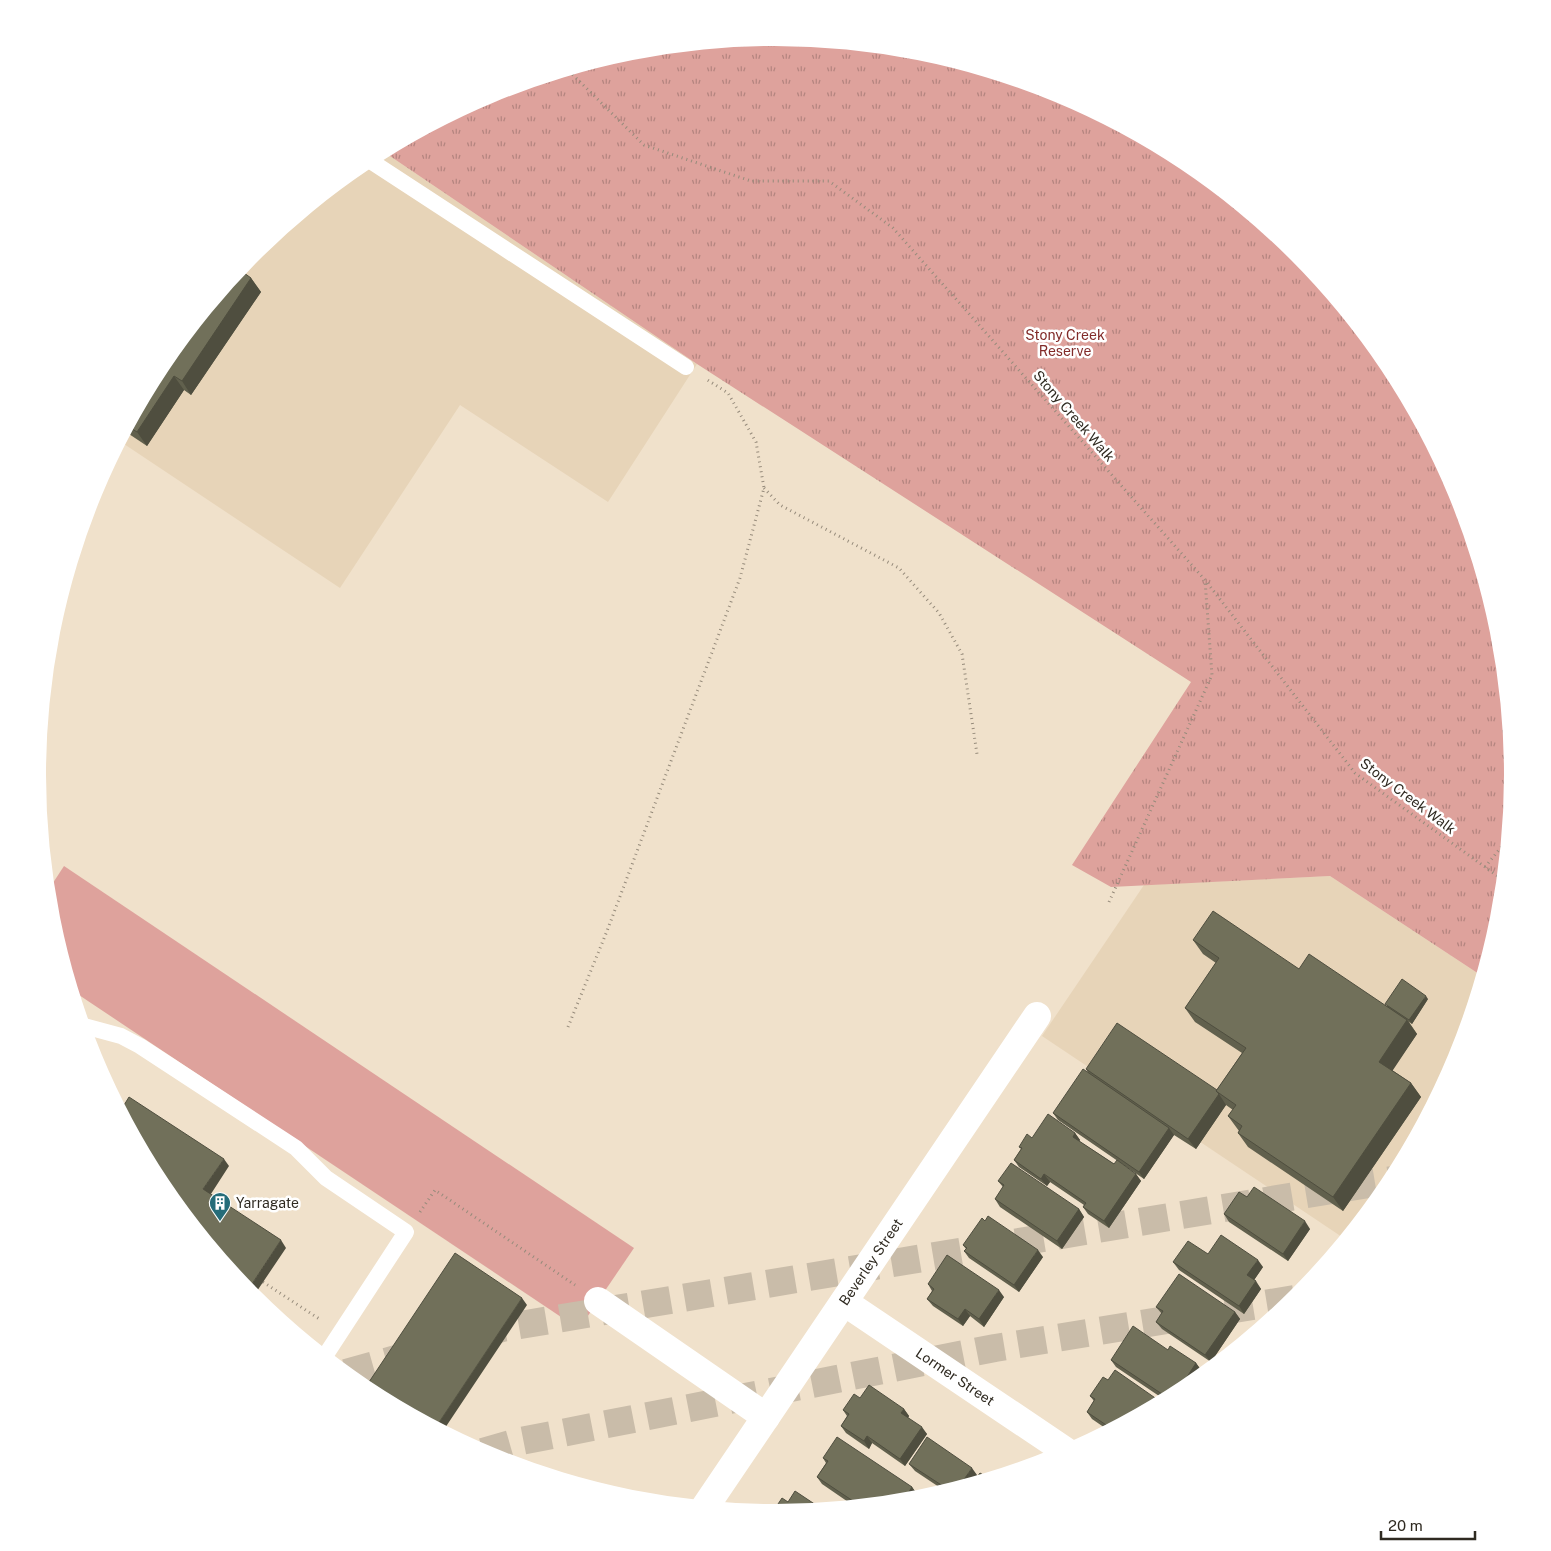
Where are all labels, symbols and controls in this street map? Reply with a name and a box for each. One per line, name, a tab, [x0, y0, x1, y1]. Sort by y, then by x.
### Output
park label: Stony Creek Reserve	[1025, 327, 1105, 359]
street label: Stony Creek Walk	[1030, 367, 1118, 465]
street label: Stony Creek Walk	[1357, 755, 1459, 837]
building icon: Yarragate	[208, 1191, 232, 1222]
place label: Yarragate	[236, 1195, 299, 1211]
street label: Beverley Street	[836, 1215, 906, 1308]
street label: Lormer Street	[913, 1345, 997, 1409]
scale bar	[1381, 1508, 1475, 1540]
text: 20 m	[1388, 1517, 1423, 1534]

